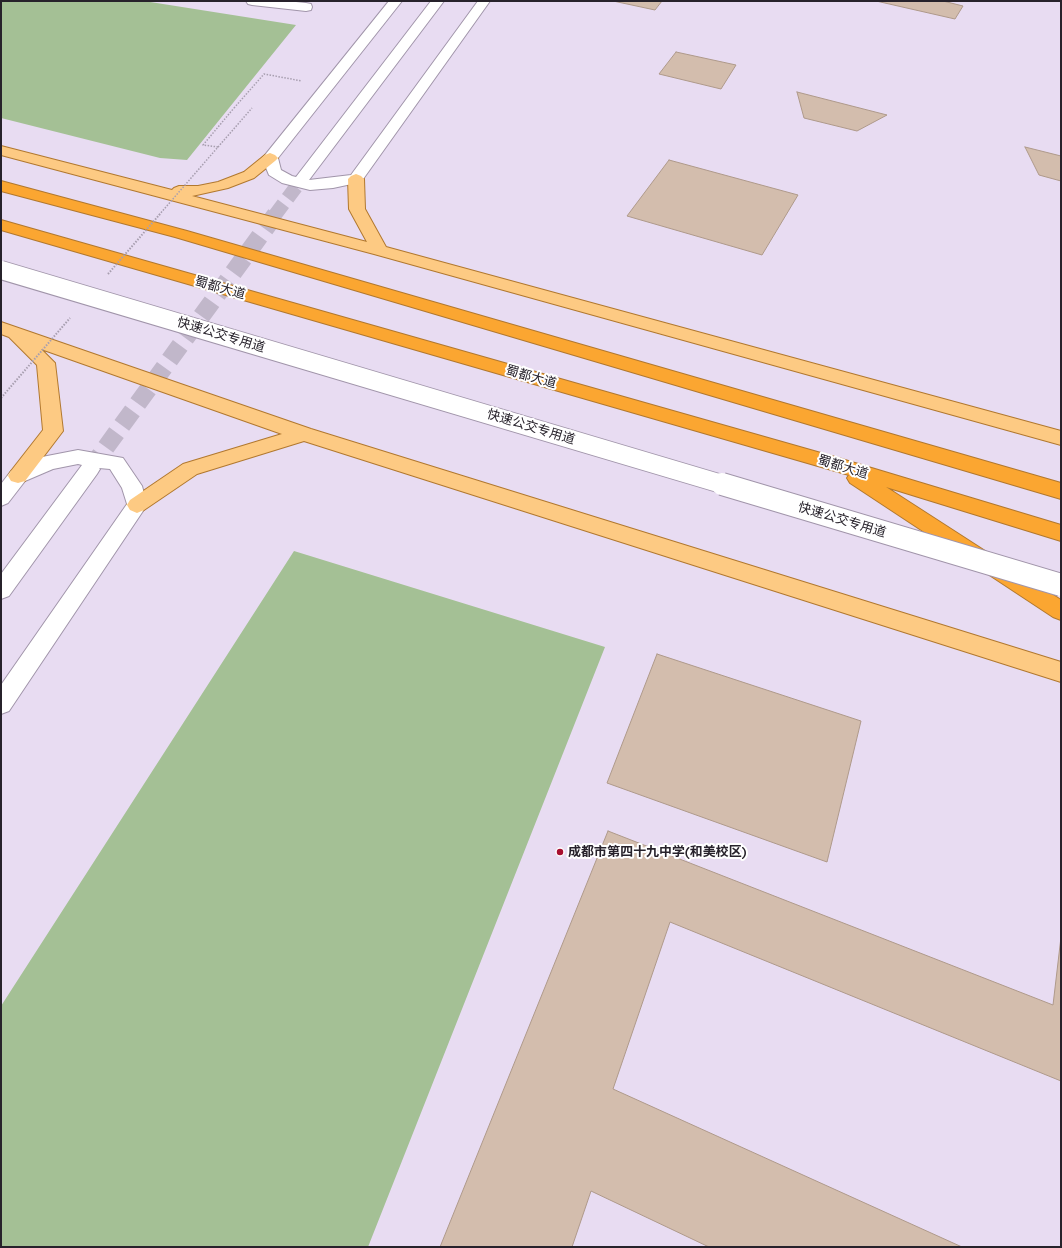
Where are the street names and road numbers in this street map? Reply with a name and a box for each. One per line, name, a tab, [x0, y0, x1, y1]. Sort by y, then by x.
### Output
street label: 蜀都大道	[193, 273, 247, 303]
street label: 快速公交专用道	[175, 314, 267, 356]
street label: 蜀都大道	[504, 362, 558, 392]
street label: 快速公交专用道	[485, 406, 577, 448]
street label: 蜀都大道	[816, 452, 870, 482]
street label: 快速公交专用道	[796, 499, 888, 541]

